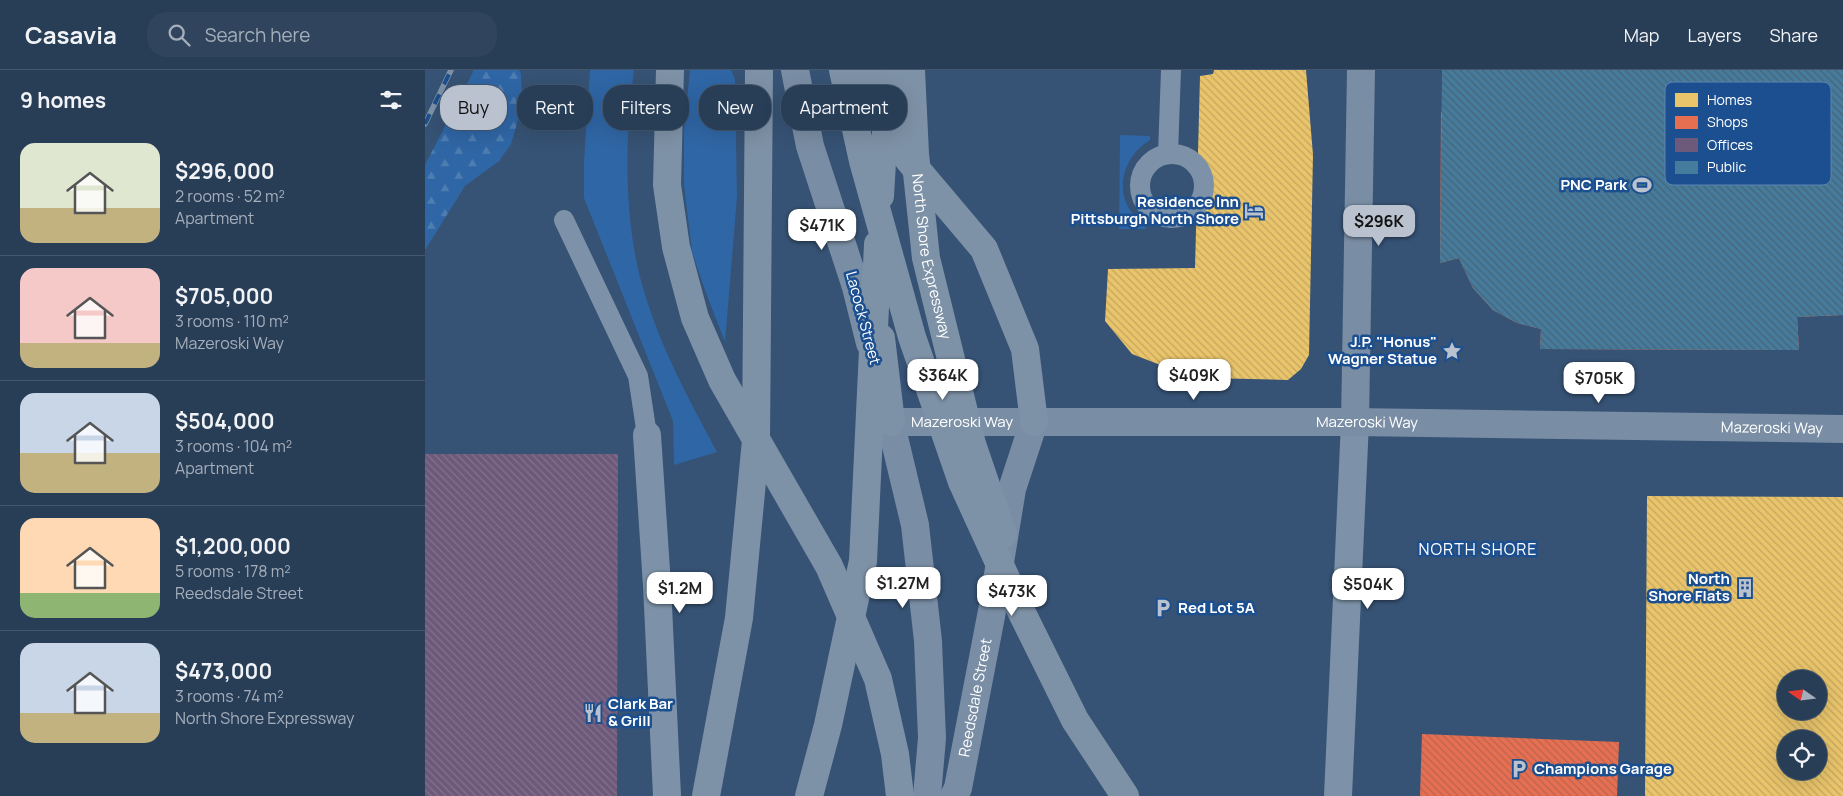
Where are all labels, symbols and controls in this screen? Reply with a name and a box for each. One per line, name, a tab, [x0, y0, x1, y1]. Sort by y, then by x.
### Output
search box	[147, 12, 497, 57]
text: Casavia	[25, 18, 117, 51]
icon: search	[165, 21, 193, 49]
text: Search here	[205, 22, 310, 48]
text: Map	[1624, 23, 1659, 47]
text: Layers	[1687, 23, 1741, 47]
text: Share	[1769, 23, 1818, 47]
legend	[1665, 82, 1831, 185]
chip: Buy	[440, 85, 507, 130]
chip: Rent	[517, 85, 593, 130]
chip: Filters	[603, 85, 689, 130]
chip: New	[699, 85, 771, 130]
chip: Apartment	[781, 85, 907, 130]
text: 9 homes	[20, 86, 106, 114]
icon: filters	[377, 86, 405, 114]
text: Homes	[1707, 90, 1752, 109]
text: Shops	[1707, 112, 1748, 131]
text: Offices	[1707, 135, 1753, 154]
text: $296,000	[175, 157, 275, 185]
text: Public	[1707, 157, 1747, 176]
icon: home	[60, 163, 120, 223]
street label: North Shore Expressway	[907, 172, 957, 342]
place label: PNC Park	[1561, 174, 1628, 195]
sports icon: PNC Park	[1631, 174, 1653, 196]
text: 2 rooms · 52 m²	[175, 185, 285, 207]
place label: Residence Inn Pittsburgh North Shore	[1071, 191, 1239, 229]
hotel icon: Residence Inn Pittsburgh North Shore	[1243, 200, 1265, 222]
pin: $296K	[1344, 204, 1414, 247]
text: Apartment	[175, 207, 254, 229]
pin: $471K	[787, 208, 857, 251]
text: $296K	[1354, 210, 1404, 232]
text: $471K	[799, 214, 845, 236]
street label: Lacock Street	[841, 269, 886, 367]
text: $705,000	[175, 282, 273, 310]
icon: home	[60, 288, 120, 348]
text: 3 rooms · 110 m²	[175, 310, 289, 332]
place label: J.P. "Honus" Wagner Statue	[1328, 331, 1437, 369]
text: Mazeroski Way	[175, 332, 284, 354]
place icon: J.P. "Honus" Wagner Statue	[1441, 340, 1463, 362]
pin: $364K	[908, 358, 978, 401]
pin: $409K	[1159, 358, 1229, 401]
pin: $705K	[1564, 362, 1634, 404]
text: $364K	[918, 364, 968, 386]
text: $409K	[1169, 364, 1219, 386]
text: $705K	[1575, 367, 1623, 389]
text: $504,000	[175, 407, 275, 435]
street label: Mazeroski Way	[911, 411, 1013, 432]
street label: Mazeroski Way	[1316, 411, 1418, 433]
icon: home	[60, 413, 120, 473]
street label: Mazeroski Way	[1721, 416, 1823, 439]
text: 3 rooms · 104 m²	[175, 435, 292, 457]
text: Apartment	[175, 457, 254, 479]
text: $1,200,000	[175, 532, 291, 560]
icon: home	[60, 538, 120, 598]
district label: NORTH SHORE	[1419, 538, 1537, 560]
text: 5 rooms · 178 m²	[175, 560, 291, 582]
pin: $1.27M	[862, 566, 944, 609]
pin: $504K	[1333, 568, 1403, 610]
place label: North Shore Flats	[1648, 568, 1730, 606]
pin: $1.2M	[645, 572, 715, 614]
text: $1.27M	[876, 572, 930, 594]
text: $504K	[1343, 573, 1393, 595]
pin: $473K	[977, 574, 1047, 617]
text: $1.2M	[658, 577, 702, 599]
building icon: North Shore Flats	[1734, 577, 1756, 599]
text: $473K	[988, 580, 1036, 602]
text: Reedsdale Street	[175, 582, 303, 604]
parking icon: Red Lot 5A	[1152, 597, 1174, 619]
place label: Red Lot 5A	[1178, 597, 1255, 618]
street label: Reedsdale Street	[953, 636, 997, 759]
text: $473,000	[175, 657, 272, 685]
icon: home	[60, 663, 120, 723]
north arrow	[1777, 670, 1827, 720]
map controls	[1777, 670, 1827, 780]
text: 3 rooms · 74 m²	[175, 685, 284, 707]
place label: Clark Bar & Grill	[608, 693, 673, 731]
restaurant icon: Clark Bar & Grill	[582, 702, 604, 724]
text: North Shore Expressway	[175, 707, 354, 729]
button: locate	[1777, 730, 1827, 780]
parking icon: Champions Garage	[1508, 758, 1530, 780]
place label: Champions Garage	[1534, 758, 1672, 779]

